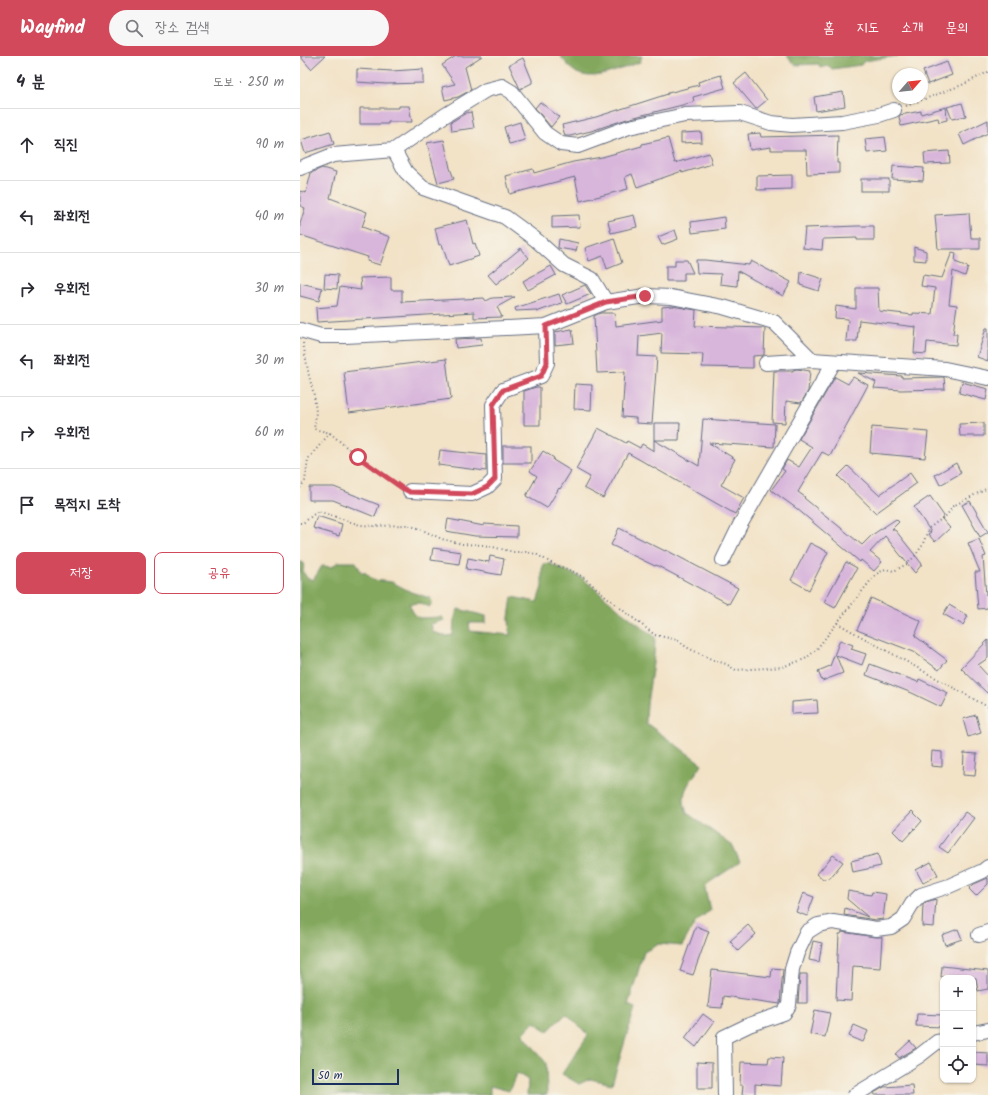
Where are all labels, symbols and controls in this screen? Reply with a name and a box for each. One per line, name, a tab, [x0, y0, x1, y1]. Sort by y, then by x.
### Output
search box	[109, 10, 389, 46]
text: Wayfind	[20, 13, 85, 43]
text: 장소 검색	[155, 16, 209, 40]
icon: search	[123, 17, 145, 39]
text: 홈	[823, 17, 834, 39]
text: 지도	[856, 17, 879, 39]
text: 소개	[901, 17, 923, 39]
text: 문의	[945, 17, 968, 39]
north arrow	[892, 68, 928, 104]
text: 4 분	[16, 69, 46, 96]
text: 도보 · 250 m	[213, 72, 284, 93]
text: 직진	[54, 133, 78, 157]
icon: ahead	[16, 134, 38, 156]
text: 90 m	[256, 134, 284, 155]
text: 좌회전	[54, 205, 90, 229]
icon: left	[16, 206, 38, 228]
text: 40 m	[255, 206, 284, 227]
text: 우회전	[54, 277, 90, 301]
icon: right	[16, 278, 38, 300]
text: 30 m	[255, 278, 284, 299]
route end	[636, 287, 654, 305]
text: 좌회전	[54, 349, 90, 373]
icon: left	[16, 350, 38, 372]
text: 30 m	[255, 350, 284, 371]
text: 우회전	[54, 421, 90, 445]
icon: right	[16, 422, 38, 444]
text: 60 m	[255, 422, 284, 443]
route start	[349, 448, 367, 466]
text: 목적지 도착	[54, 493, 120, 517]
icon: arrive	[16, 494, 38, 516]
button: 저장	[16, 552, 146, 594]
button: 공유	[154, 552, 284, 594]
map controls	[940, 975, 976, 1083]
button: +	[940, 975, 976, 1011]
button: −	[940, 1011, 976, 1047]
button: locate	[940, 1047, 976, 1083]
scale bar	[312, 1067, 399, 1086]
text: 50 m	[318, 1067, 343, 1085]

